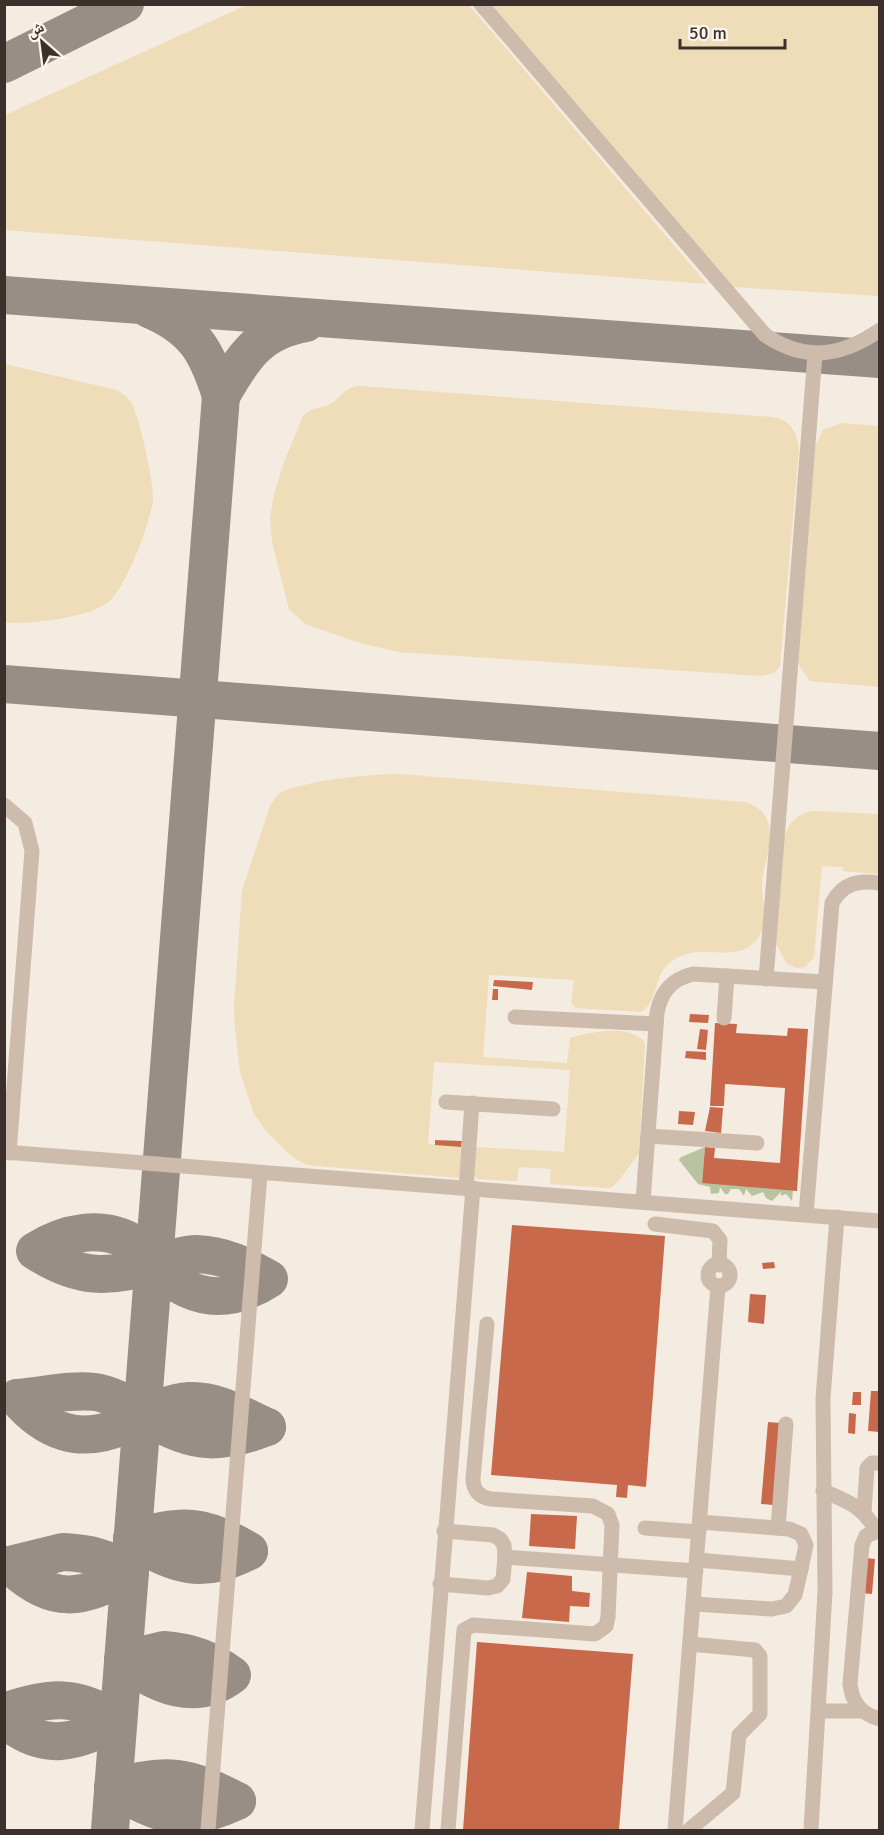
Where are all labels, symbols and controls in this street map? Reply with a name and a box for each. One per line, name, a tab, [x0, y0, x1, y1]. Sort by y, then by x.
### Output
north arrow	[12, 12, 72, 72]
scale bar	[680, 12, 785, 50]
text: ش	[23, 17, 48, 42]
text: 50 m	[689, 22, 727, 44]

